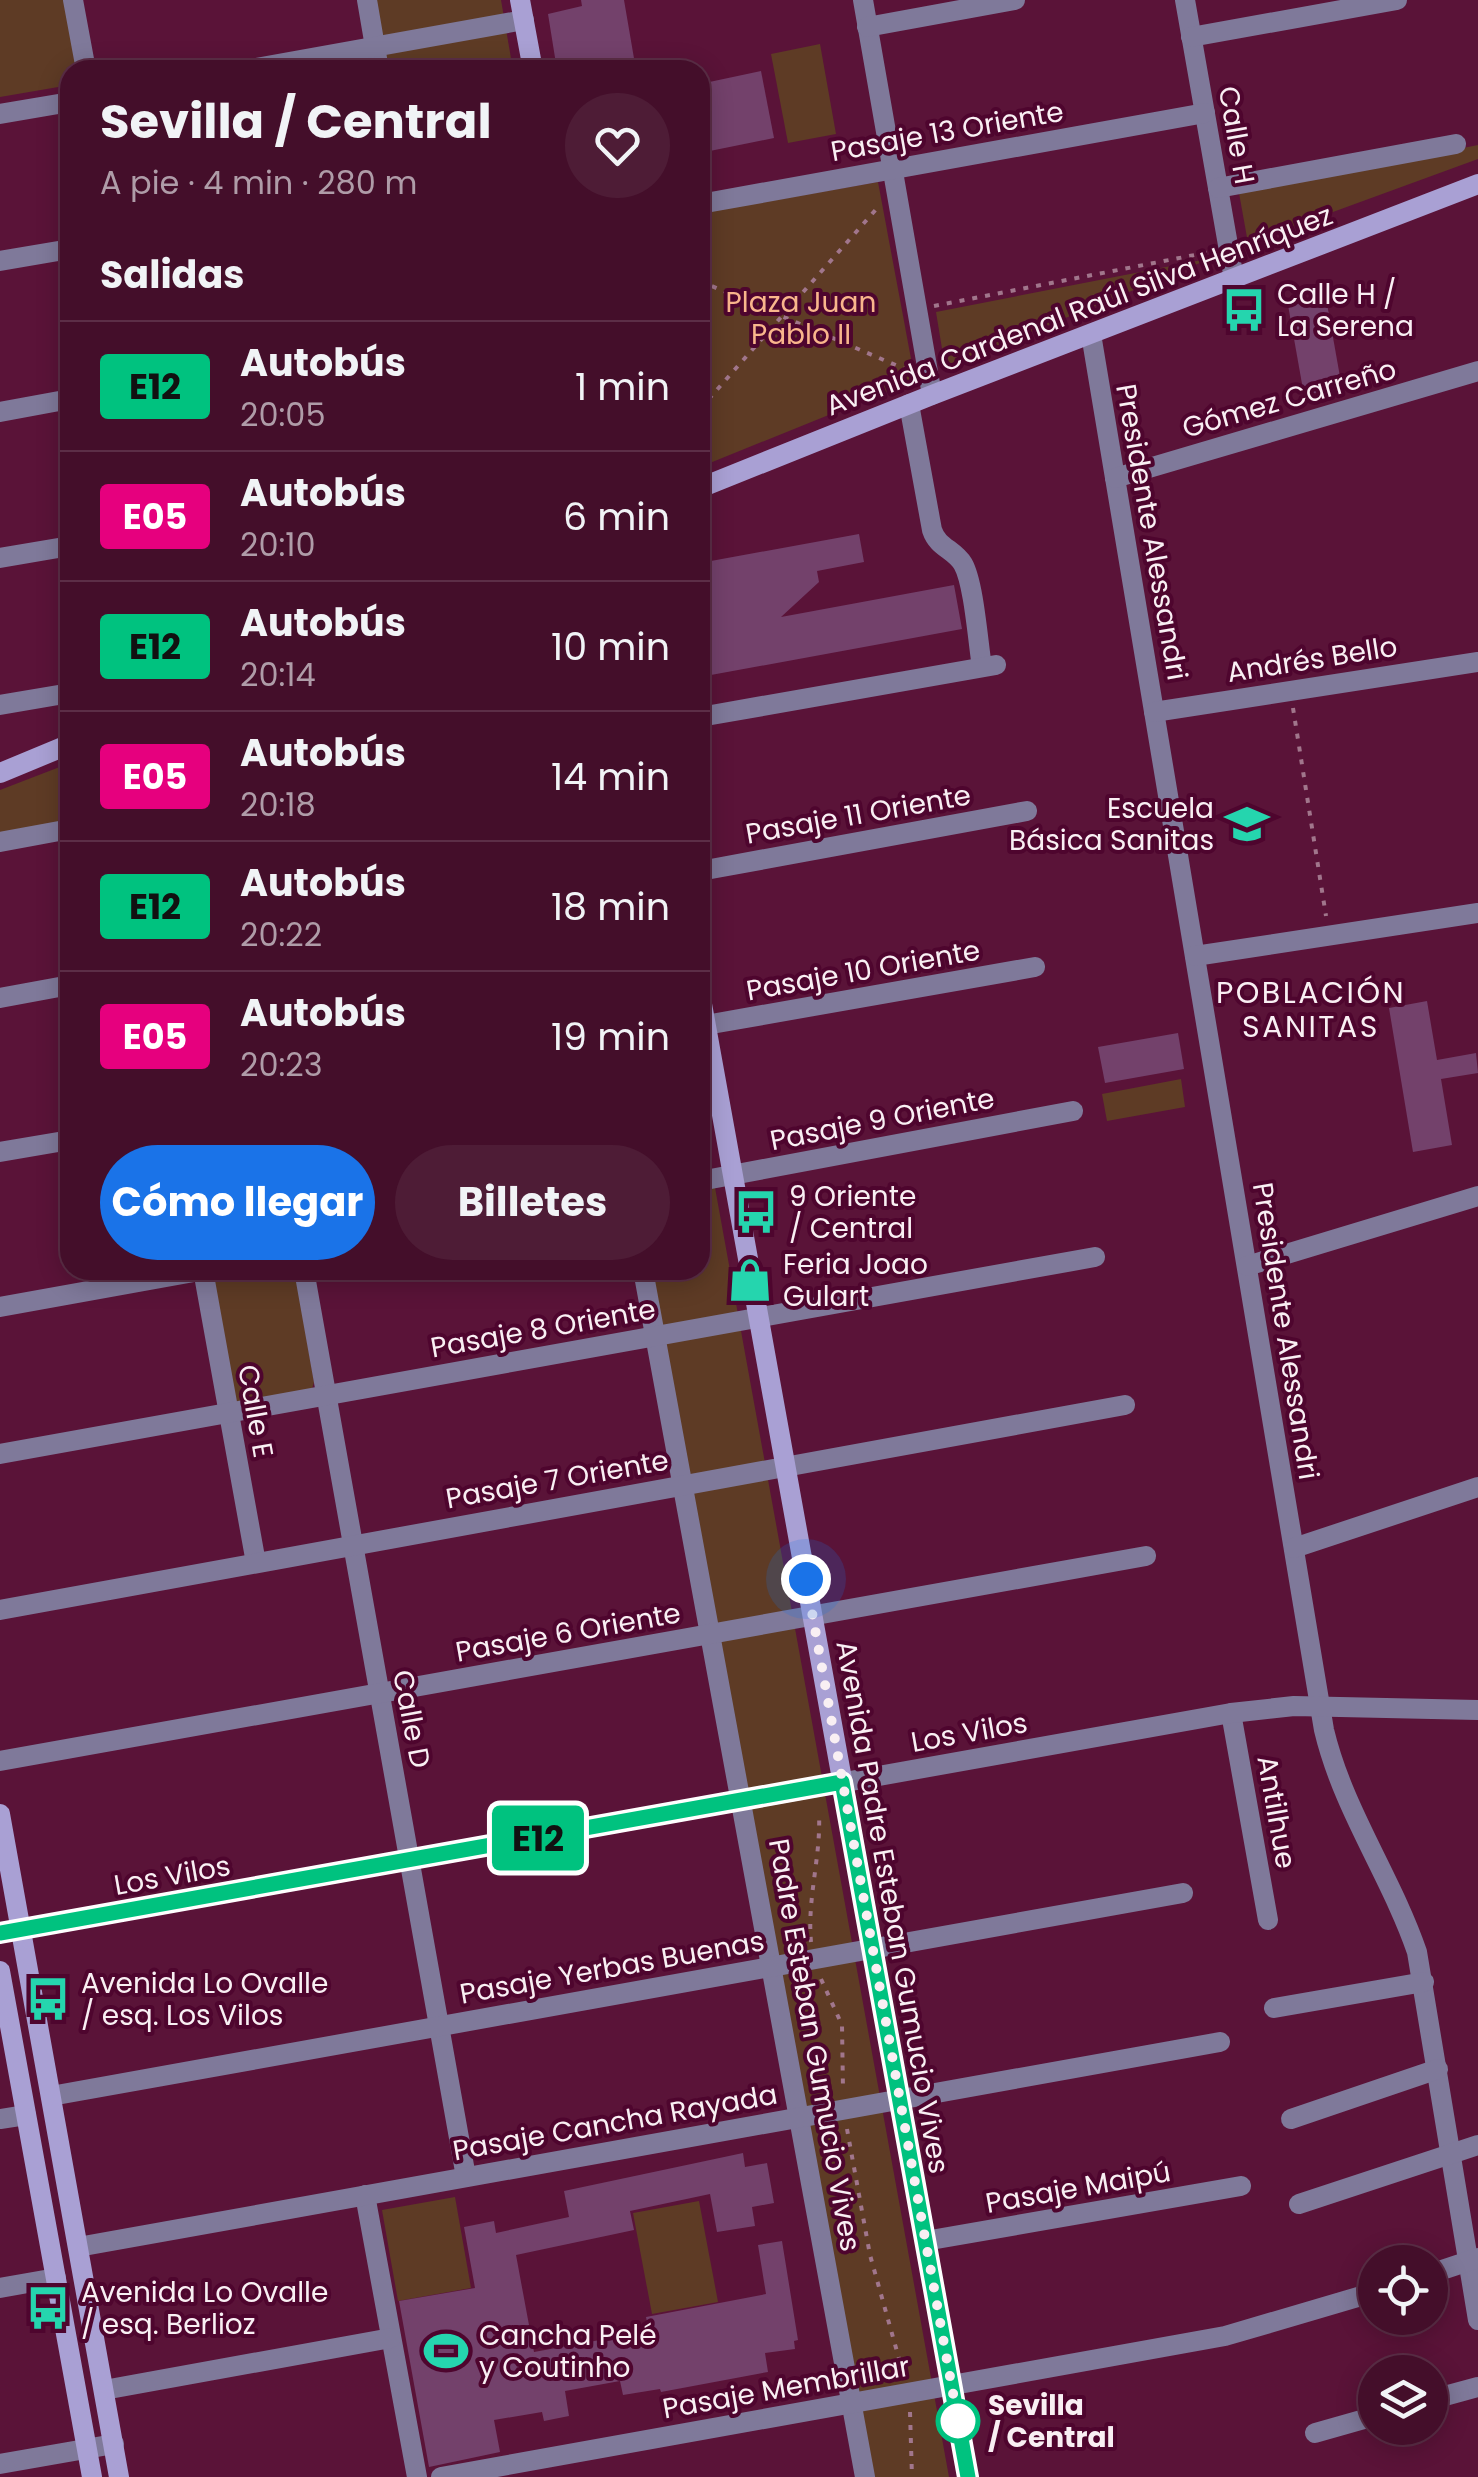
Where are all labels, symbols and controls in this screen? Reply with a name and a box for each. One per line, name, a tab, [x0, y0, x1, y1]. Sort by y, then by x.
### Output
street label: Calle H	[1209, 83, 1264, 187]
text: Sevilla / Central	[100, 88, 492, 155]
street label: Pasaje 13 Oriente	[828, 92, 1066, 171]
button: heart	[565, 93, 670, 198]
text: A pie · 4 min · 280 m	[100, 160, 417, 205]
street label: Avenida Cardenal Raúl Silva Henríquez	[820, 195, 1338, 425]
text: Salidas	[100, 248, 244, 301]
place label: Calle H / La Serena	[1277, 275, 1414, 346]
park label: Plaza Juan Pablo II	[726, 283, 876, 354]
bus stop icon: Calle H / La Serena	[1220, 286, 1268, 334]
text: Autobús	[240, 336, 406, 389]
street label: Gómez Carreño	[1178, 349, 1401, 448]
text: 1 min	[575, 360, 670, 413]
text: E12	[129, 362, 181, 411]
street label: Presidente Alessandri	[1106, 381, 1197, 683]
text: 20:05	[240, 392, 326, 437]
text: Autobús	[240, 466, 406, 519]
text: 6 min	[563, 490, 670, 543]
text: E05	[123, 492, 187, 541]
text: 20:10	[240, 522, 316, 567]
text: Autobús	[240, 596, 406, 649]
text: 10 min	[551, 620, 670, 673]
text: E12	[129, 622, 181, 671]
street label: Andrés Bello	[1224, 627, 1400, 692]
text: 20:14	[240, 652, 316, 697]
text: Autobús	[240, 726, 406, 779]
text: 14 min	[551, 750, 670, 803]
text: E05	[123, 752, 187, 801]
street label: Pasaje 11 Oriente	[742, 775, 974, 853]
text: 20:18	[240, 782, 316, 827]
place label: Escuela Básica Sanitas	[1009, 789, 1214, 860]
school or university icon: Escuela Básica Sanitas	[1223, 800, 1271, 848]
text: Autobús	[240, 856, 406, 909]
text: 18 min	[551, 880, 670, 933]
text: E12	[129, 882, 181, 931]
text: 20:22	[240, 912, 322, 957]
street label: Pasaje 10 Oriente	[743, 931, 983, 1010]
district label: POBLACIÓN SANITAS	[1216, 971, 1406, 1048]
text: Autobús	[240, 986, 406, 1039]
text: 19 min	[551, 1010, 670, 1063]
text: E05	[123, 1012, 187, 1061]
text: 20:23	[240, 1042, 323, 1087]
street label: Pasaje 9 Oriente	[767, 1079, 998, 1160]
button: Cómo llegar	[100, 1145, 375, 1260]
button: Billetes	[395, 1145, 670, 1260]
place label: 9 Oriente / Central	[789, 1177, 916, 1248]
street label: Presidente Alessandri	[1243, 1180, 1328, 1482]
bus stop icon: 9 Oriente / Central	[732, 1188, 780, 1236]
place label: Feria Joao Gulart	[783, 1245, 928, 1316]
shop icon: Feria Joao Gulart	[726, 1256, 774, 1304]
street label: Pasaje 8 Oriente	[428, 1290, 659, 1367]
street label: Calle E	[228, 1362, 283, 1461]
street label: Pasaje 7 Oriente	[443, 1441, 671, 1518]
your location	[781, 1554, 831, 1604]
street label: Pasaje 6 Oriente	[452, 1594, 684, 1671]
street label: Avenida Padre Esteban Gumucio Vives	[826, 1638, 959, 2177]
street label: Calle D	[383, 1667, 440, 1771]
street label: Los Vilos	[908, 1703, 1030, 1762]
street label: Antilhue	[1247, 1753, 1306, 1872]
line badge: E12	[480, 1806, 596, 1870]
text: E12	[512, 1814, 564, 1863]
street label: Padre Esteban Gumucio Vives	[759, 1836, 870, 2254]
street label: Los Vilos	[111, 1846, 233, 1905]
street label: Pasaje Yerbas Buenas	[457, 1922, 767, 2013]
place label: Avenida Lo Ovalle / esq. Los Vilos	[81, 1964, 328, 2035]
bus stop icon: Avenida Lo Ovalle / esq. Los Vilos	[24, 1975, 72, 2023]
street label: Pasaje Cancha Rayada	[450, 2075, 780, 2170]
street label: Pasaje Maipú	[982, 2152, 1174, 2223]
map controls	[1358, 2245, 1448, 2445]
button: locate	[1358, 2245, 1448, 2335]
place label: Avenida Lo Ovalle / esq. Berlioz	[81, 2273, 328, 2344]
bus stop icon: Avenida Lo Ovalle / esq. Berlioz	[24, 2284, 72, 2332]
place label: Cancha Pelé y Coutinho	[479, 2316, 657, 2387]
sports icon: Cancha Pelé y Coutinho	[422, 2327, 470, 2375]
street label: Pasaje Membrillar	[660, 2347, 913, 2428]
button: layers	[1358, 2355, 1448, 2445]
place label: Sevilla / Central	[988, 2386, 1115, 2457]
marker: Sevilla / Central	[937, 2400, 979, 2442]

